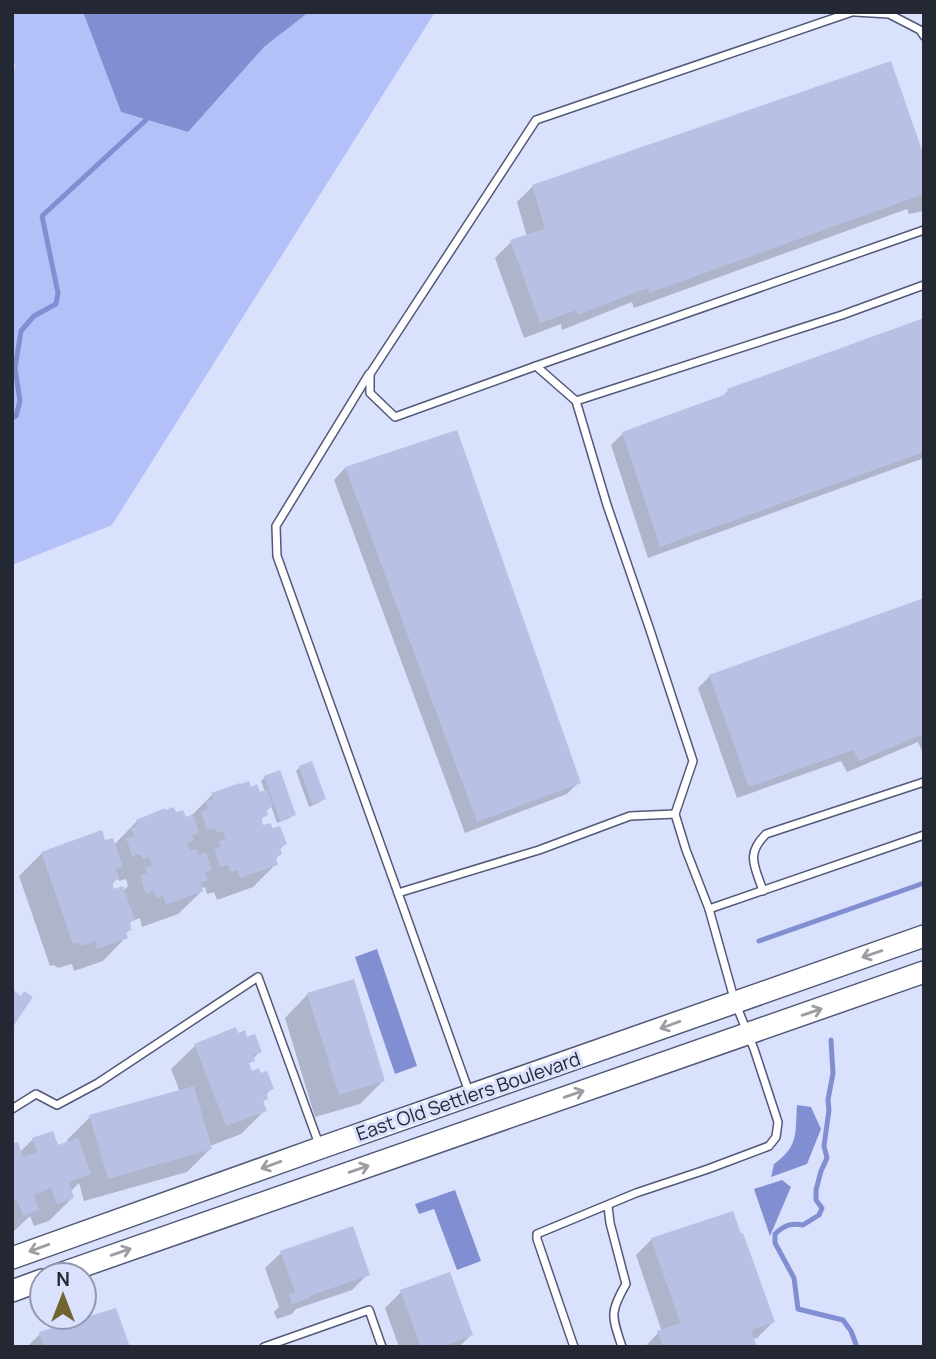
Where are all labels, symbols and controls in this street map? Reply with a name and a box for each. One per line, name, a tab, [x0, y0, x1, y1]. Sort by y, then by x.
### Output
one-way arrow	[862, 949, 884, 961]
one-way arrow	[801, 1005, 823, 1017]
one-way arrow	[660, 1019, 682, 1032]
street label: East Old Settlers Boulevard	[352, 1045, 584, 1147]
one-way arrow	[563, 1087, 585, 1100]
one-way arrow	[261, 1160, 282, 1173]
one-way arrow	[348, 1162, 370, 1174]
one-way arrow	[29, 1243, 51, 1256]
one-way arrow	[110, 1245, 132, 1257]
north arrow	[28, 1261, 98, 1331]
text: N	[56, 1266, 70, 1292]

